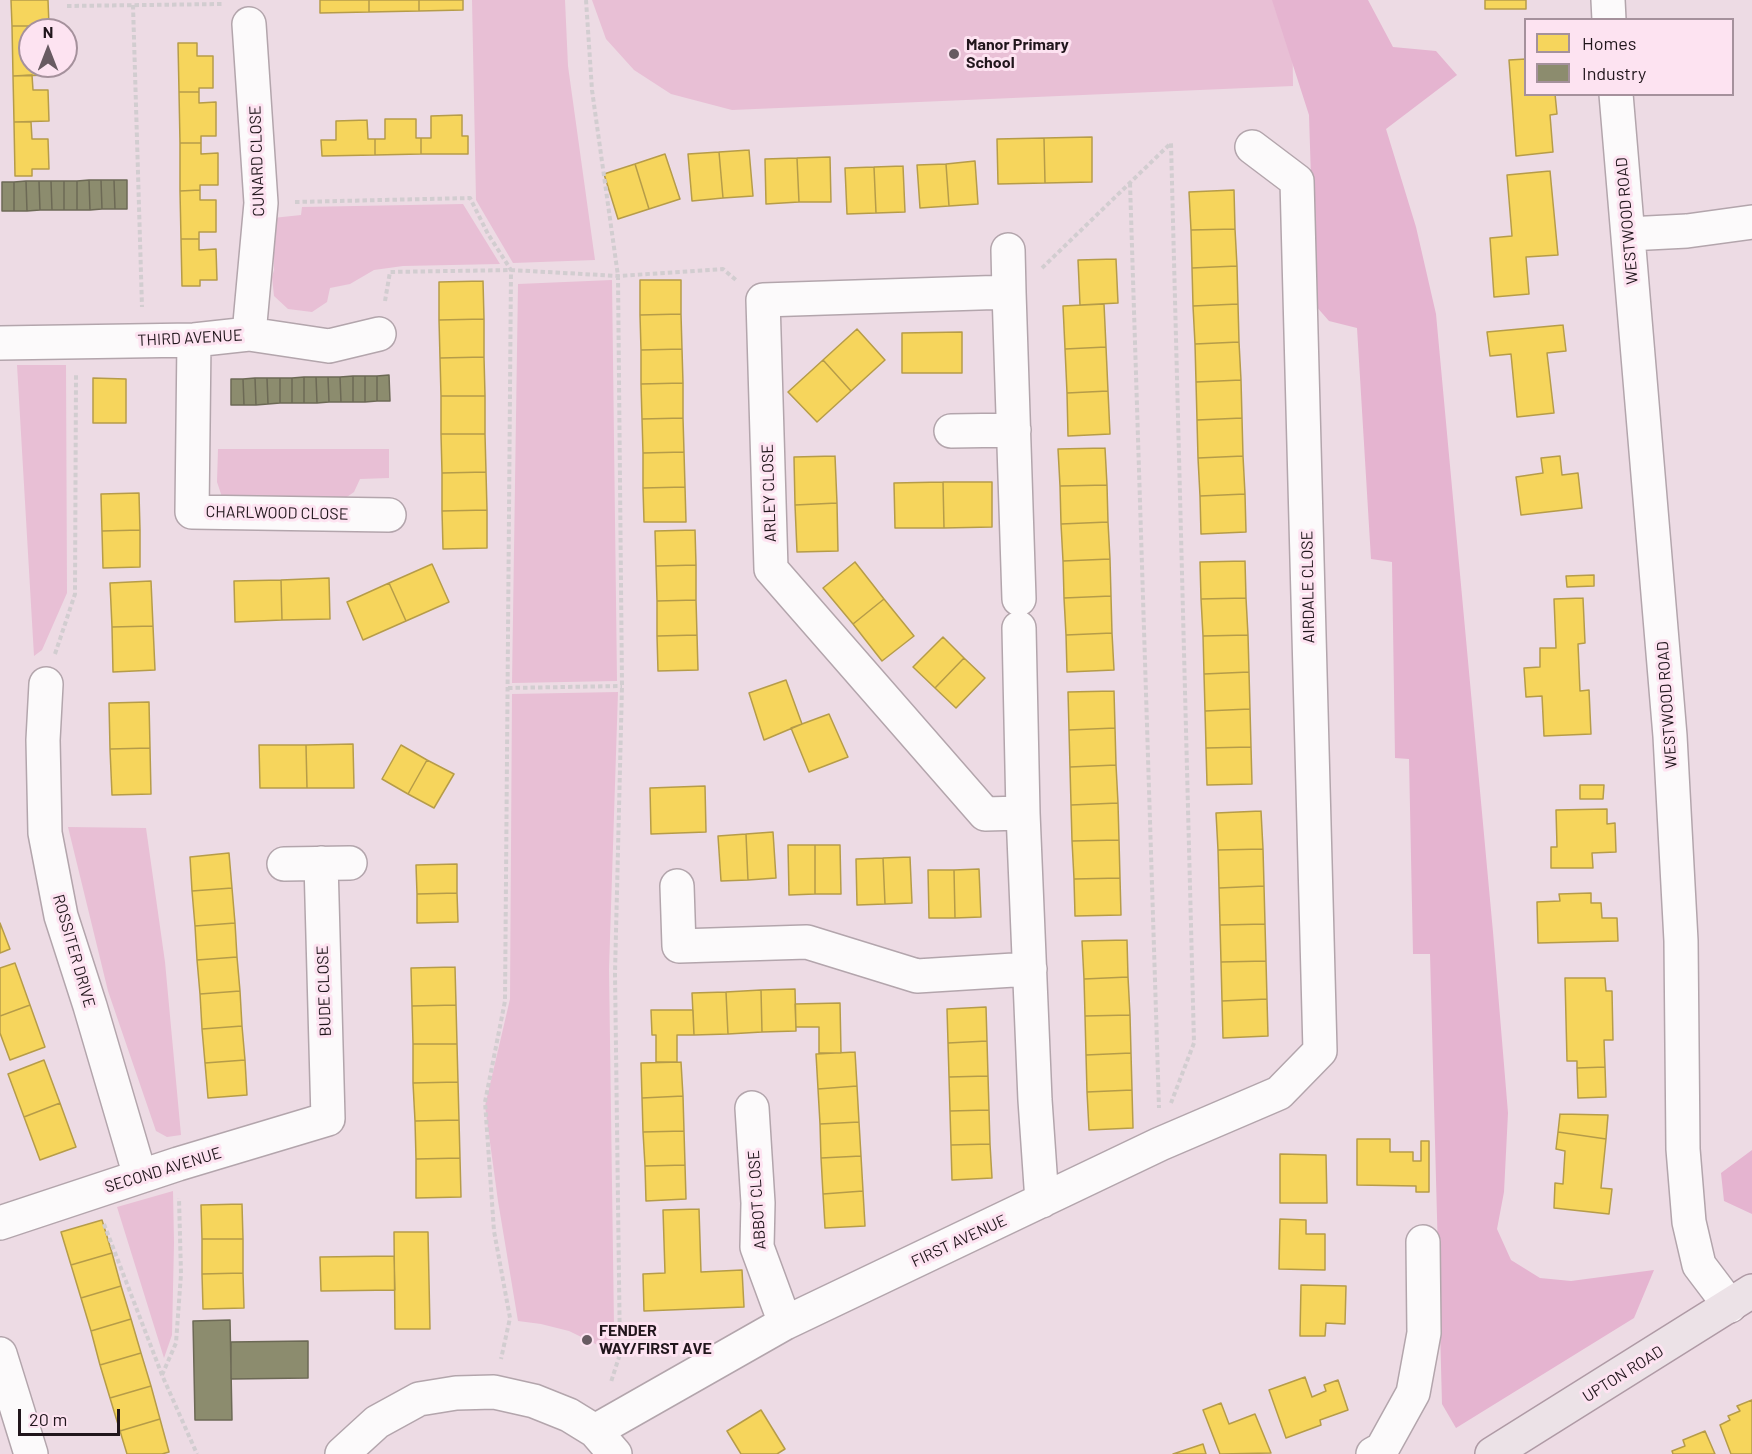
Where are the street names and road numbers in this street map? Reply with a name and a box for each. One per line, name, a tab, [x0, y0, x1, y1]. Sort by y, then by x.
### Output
street label: CUNARD CLOSE	[245, 105, 269, 217]
street label: WESTWOOD ROAD	[1612, 157, 1642, 285]
street label: THIRD AVENUE	[137, 326, 243, 350]
street label: ARLEY CLOSE	[758, 444, 780, 542]
street label: CHARLWOOD CLOSE	[205, 502, 349, 524]
street label: AIRDALE CLOSE	[1297, 531, 1319, 643]
street label: WESTWOOD ROAD	[1653, 641, 1681, 769]
street label: ROSSITER DRIVE	[49, 892, 99, 1010]
street label: BUDE CLOSE	[313, 945, 335, 1037]
street label: SECOND AVENUE	[102, 1143, 224, 1197]
street label: ABBOT CLOSE	[744, 1150, 770, 1250]
street label: FIRST AVENUE	[908, 1211, 1010, 1271]
street label: UPTON ROAD	[1579, 1342, 1667, 1406]

